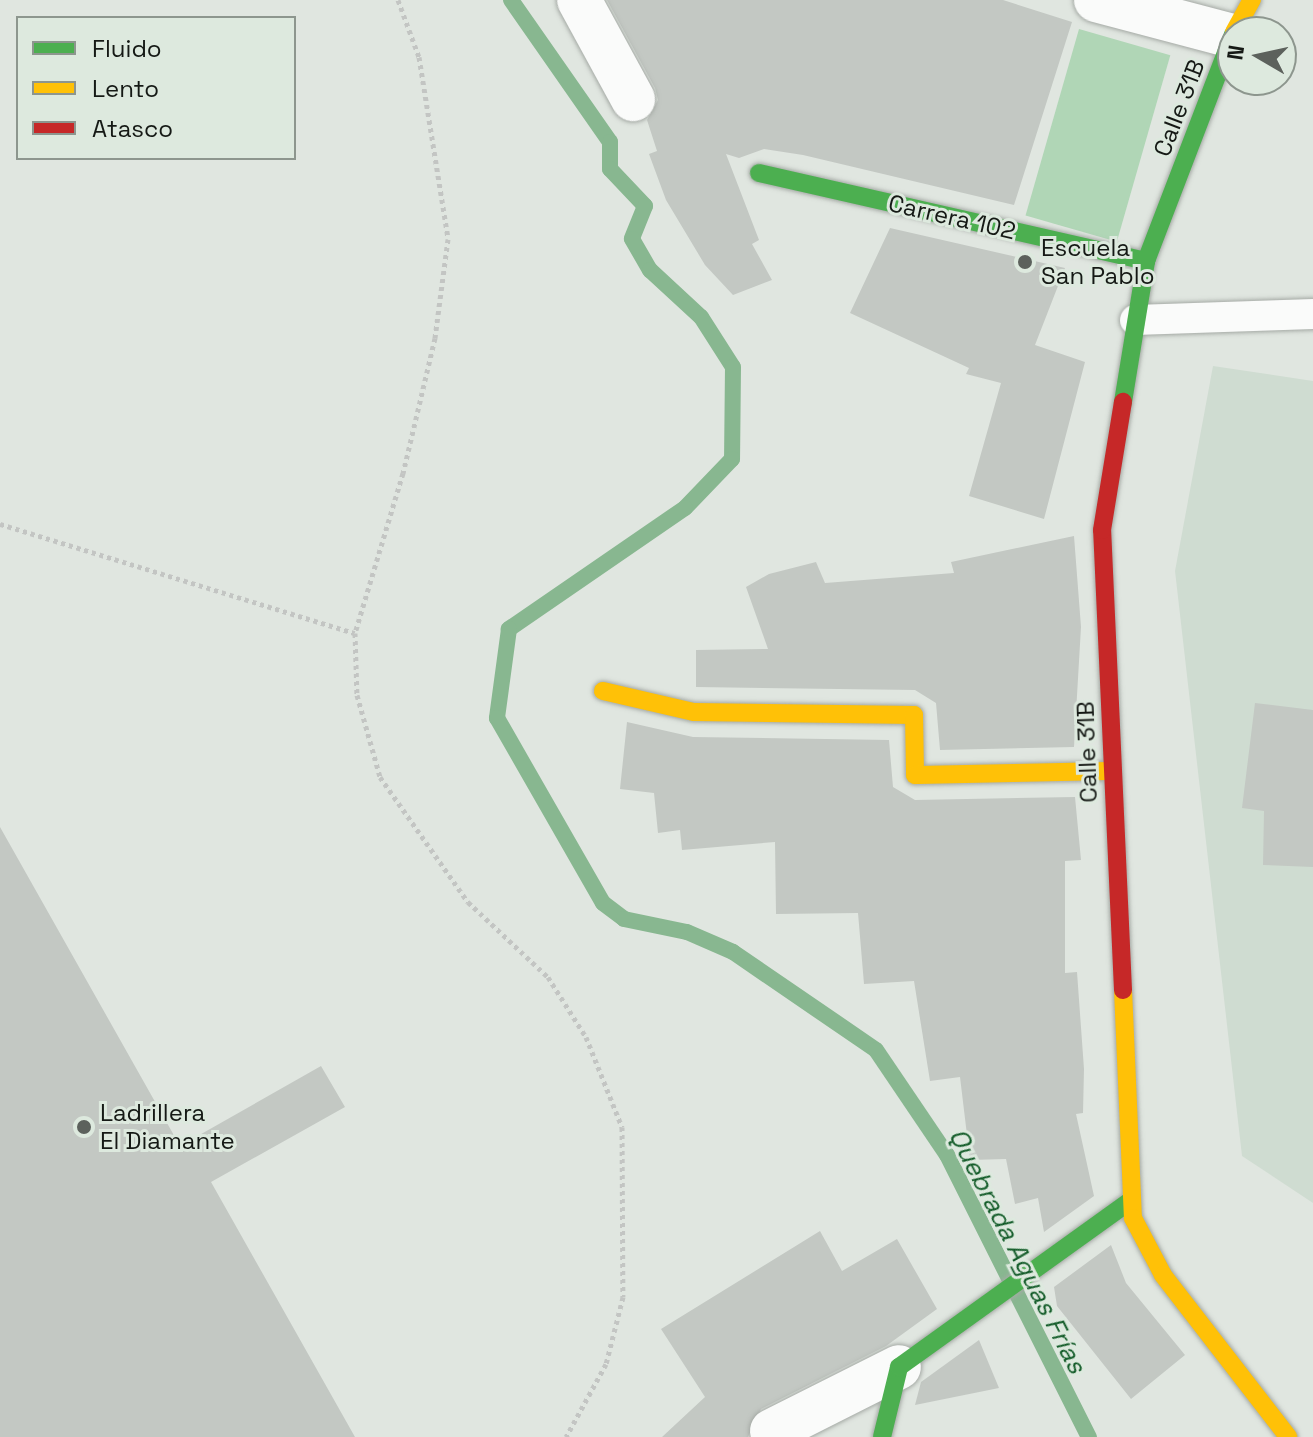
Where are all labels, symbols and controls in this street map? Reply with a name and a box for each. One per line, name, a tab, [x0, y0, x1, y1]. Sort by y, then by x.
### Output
legend	[16, 16, 296, 160]
north arrow	[1217, 16, 1297, 96]
text: Fluido	[92, 33, 162, 64]
text: N	[1220, 43, 1250, 62]
street label: Calle 31B	[1147, 56, 1211, 160]
text: Lento	[92, 73, 159, 104]
text: Atasco	[92, 113, 173, 144]
street label: Carrera 102	[886, 188, 1018, 246]
place label: Escuela San Pablo	[1041, 234, 1155, 290]
marker: Escuela San Pablo	[1016, 253, 1034, 271]
street label: Calle 31B	[1071, 701, 1103, 803]
place label: Ladrillera El Diamante	[100, 1099, 235, 1155]
marker: Ladrillera El Diamante	[75, 1118, 93, 1136]
water label: Quebrada Aguas Frías	[942, 1123, 1092, 1379]

